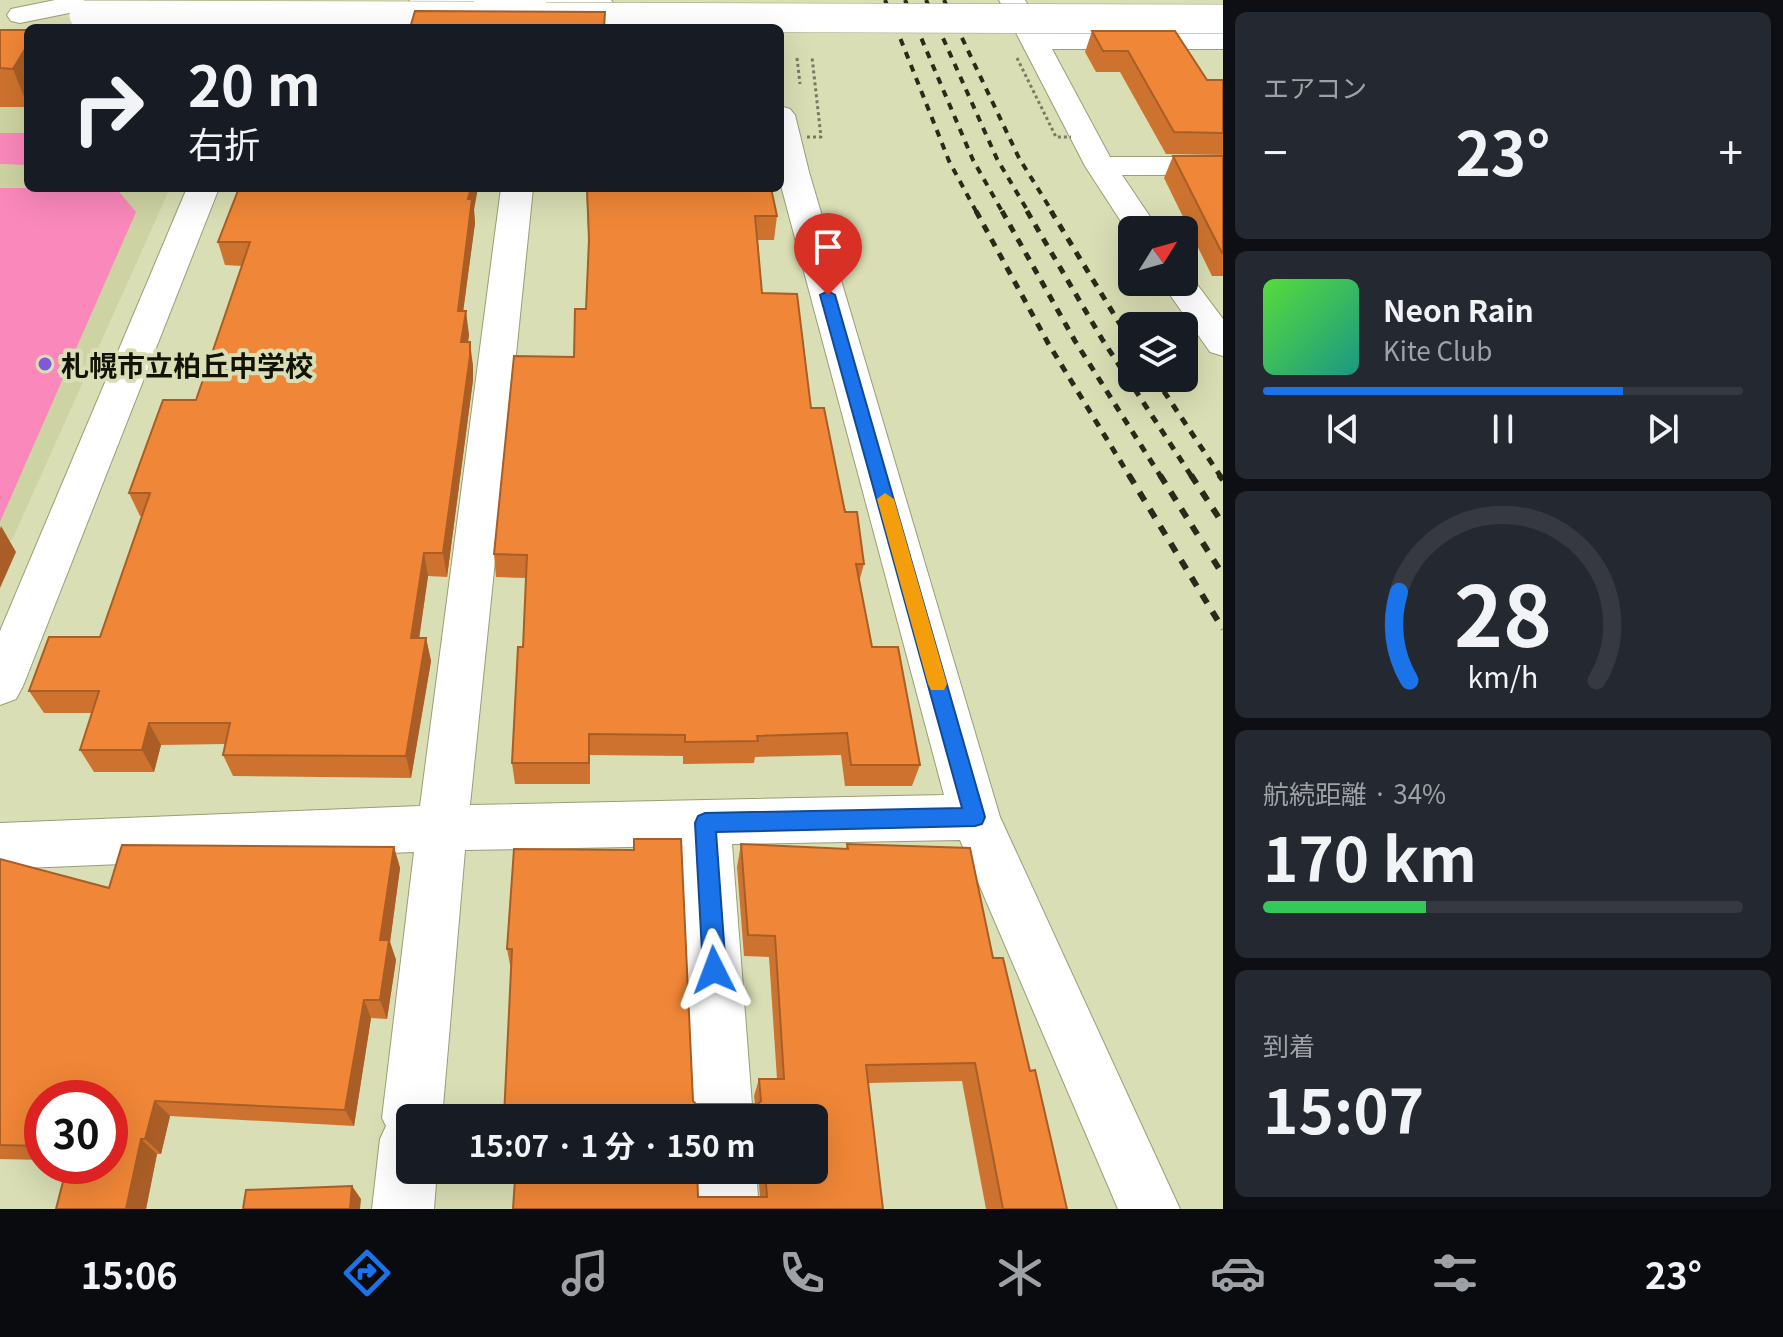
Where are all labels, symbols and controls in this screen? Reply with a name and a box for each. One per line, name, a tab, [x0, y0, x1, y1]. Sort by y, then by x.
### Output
text: 20 m	[188, 41, 321, 122]
icon: right	[56, 56, 160, 160]
text: エアコン	[1263, 68, 1367, 105]
text: 23°	[1455, 106, 1551, 193]
text: 右折	[188, 116, 260, 168]
text: −	[1263, 118, 1287, 182]
text: +	[1719, 118, 1743, 182]
pin	[794, 213, 862, 295]
north arrow	[1118, 216, 1198, 296]
map controls	[1118, 216, 1198, 392]
icon: arrive	[806, 225, 850, 269]
text: Neon Rain	[1383, 287, 1534, 331]
button: layers	[1118, 312, 1198, 392]
text: Kite Club	[1383, 331, 1492, 368]
place label: 札幌市立柏丘中学校	[61, 344, 313, 384]
marker: 札幌市立柏丘中学校	[36, 355, 54, 373]
icon: previous	[1321, 407, 1365, 451]
icon: pause	[1481, 407, 1525, 451]
icon: next	[1641, 407, 1685, 451]
text: 28	[1454, 549, 1552, 670]
text: km/h	[1468, 655, 1538, 696]
text: 航続距離 · 34%	[1263, 774, 1446, 811]
text: 170 km	[1263, 812, 1477, 899]
position arrow	[672, 928, 756, 1012]
text: 到着	[1263, 1026, 1315, 1063]
text: 15:07	[1263, 1064, 1424, 1151]
speed limit sign: 30	[24, 1080, 128, 1184]
text: 15:07 · 1 分 · 150 m	[469, 1122, 755, 1166]
icon: directions	[339, 1245, 395, 1301]
icon: music	[557, 1245, 613, 1301]
icon: phone	[774, 1245, 830, 1301]
icon: climate	[992, 1245, 1048, 1301]
icon: car	[1210, 1245, 1266, 1301]
icon: filters	[1427, 1245, 1483, 1301]
text: 15:06	[81, 1247, 178, 1299]
text: 23°	[1645, 1247, 1702, 1299]

